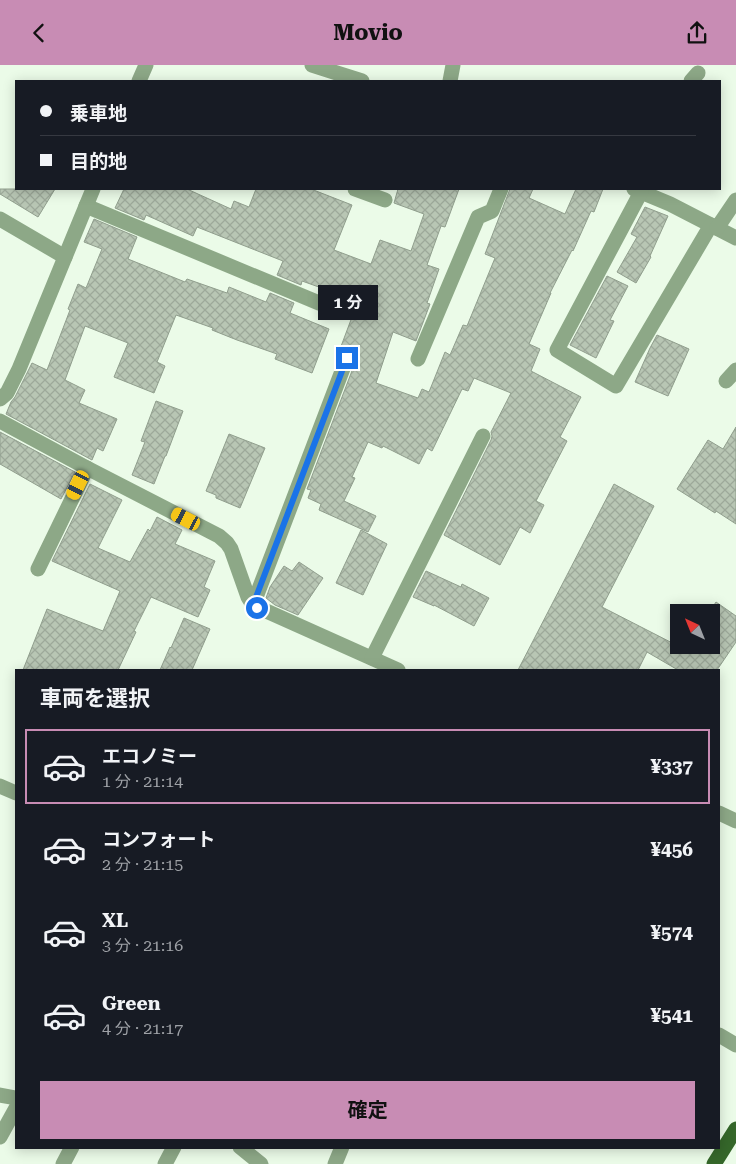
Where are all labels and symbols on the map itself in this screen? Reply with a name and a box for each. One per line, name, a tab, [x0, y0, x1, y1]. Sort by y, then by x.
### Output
callout: 1 分	[317, 285, 377, 321]
route end	[336, 347, 358, 369]
car	[64, 468, 91, 502]
car	[169, 506, 202, 532]
route start	[246, 597, 268, 619]
north arrow	[670, 604, 720, 654]

